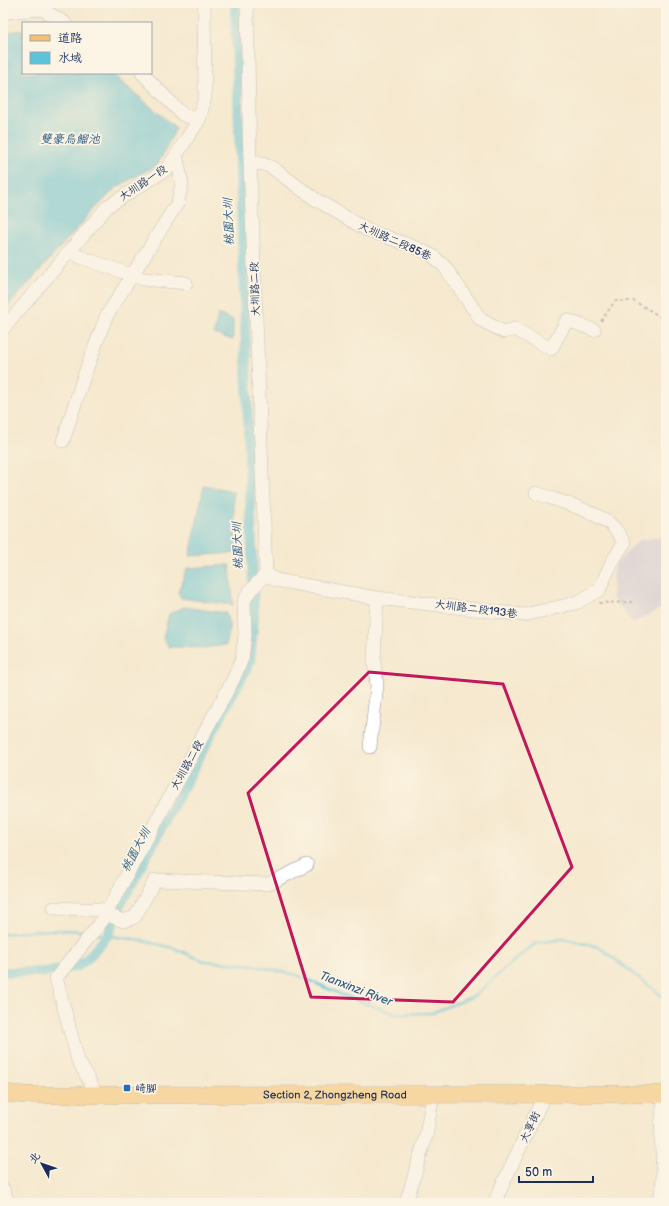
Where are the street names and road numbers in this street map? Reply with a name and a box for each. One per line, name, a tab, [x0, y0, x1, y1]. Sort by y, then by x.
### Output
street label: 大圳路一段	[117, 162, 169, 204]
street label: 大圳路二段85巷	[356, 219, 434, 263]
street label: 大圳路二段	[248, 261, 262, 317]
street label: 大圳路二段193巷	[434, 597, 518, 621]
street label: 大圳路二段	[168, 738, 206, 792]
street label: Section 2, Zhongzheng Road	[263, 1088, 407, 1101]
street label: 大享街	[517, 1108, 543, 1145]

